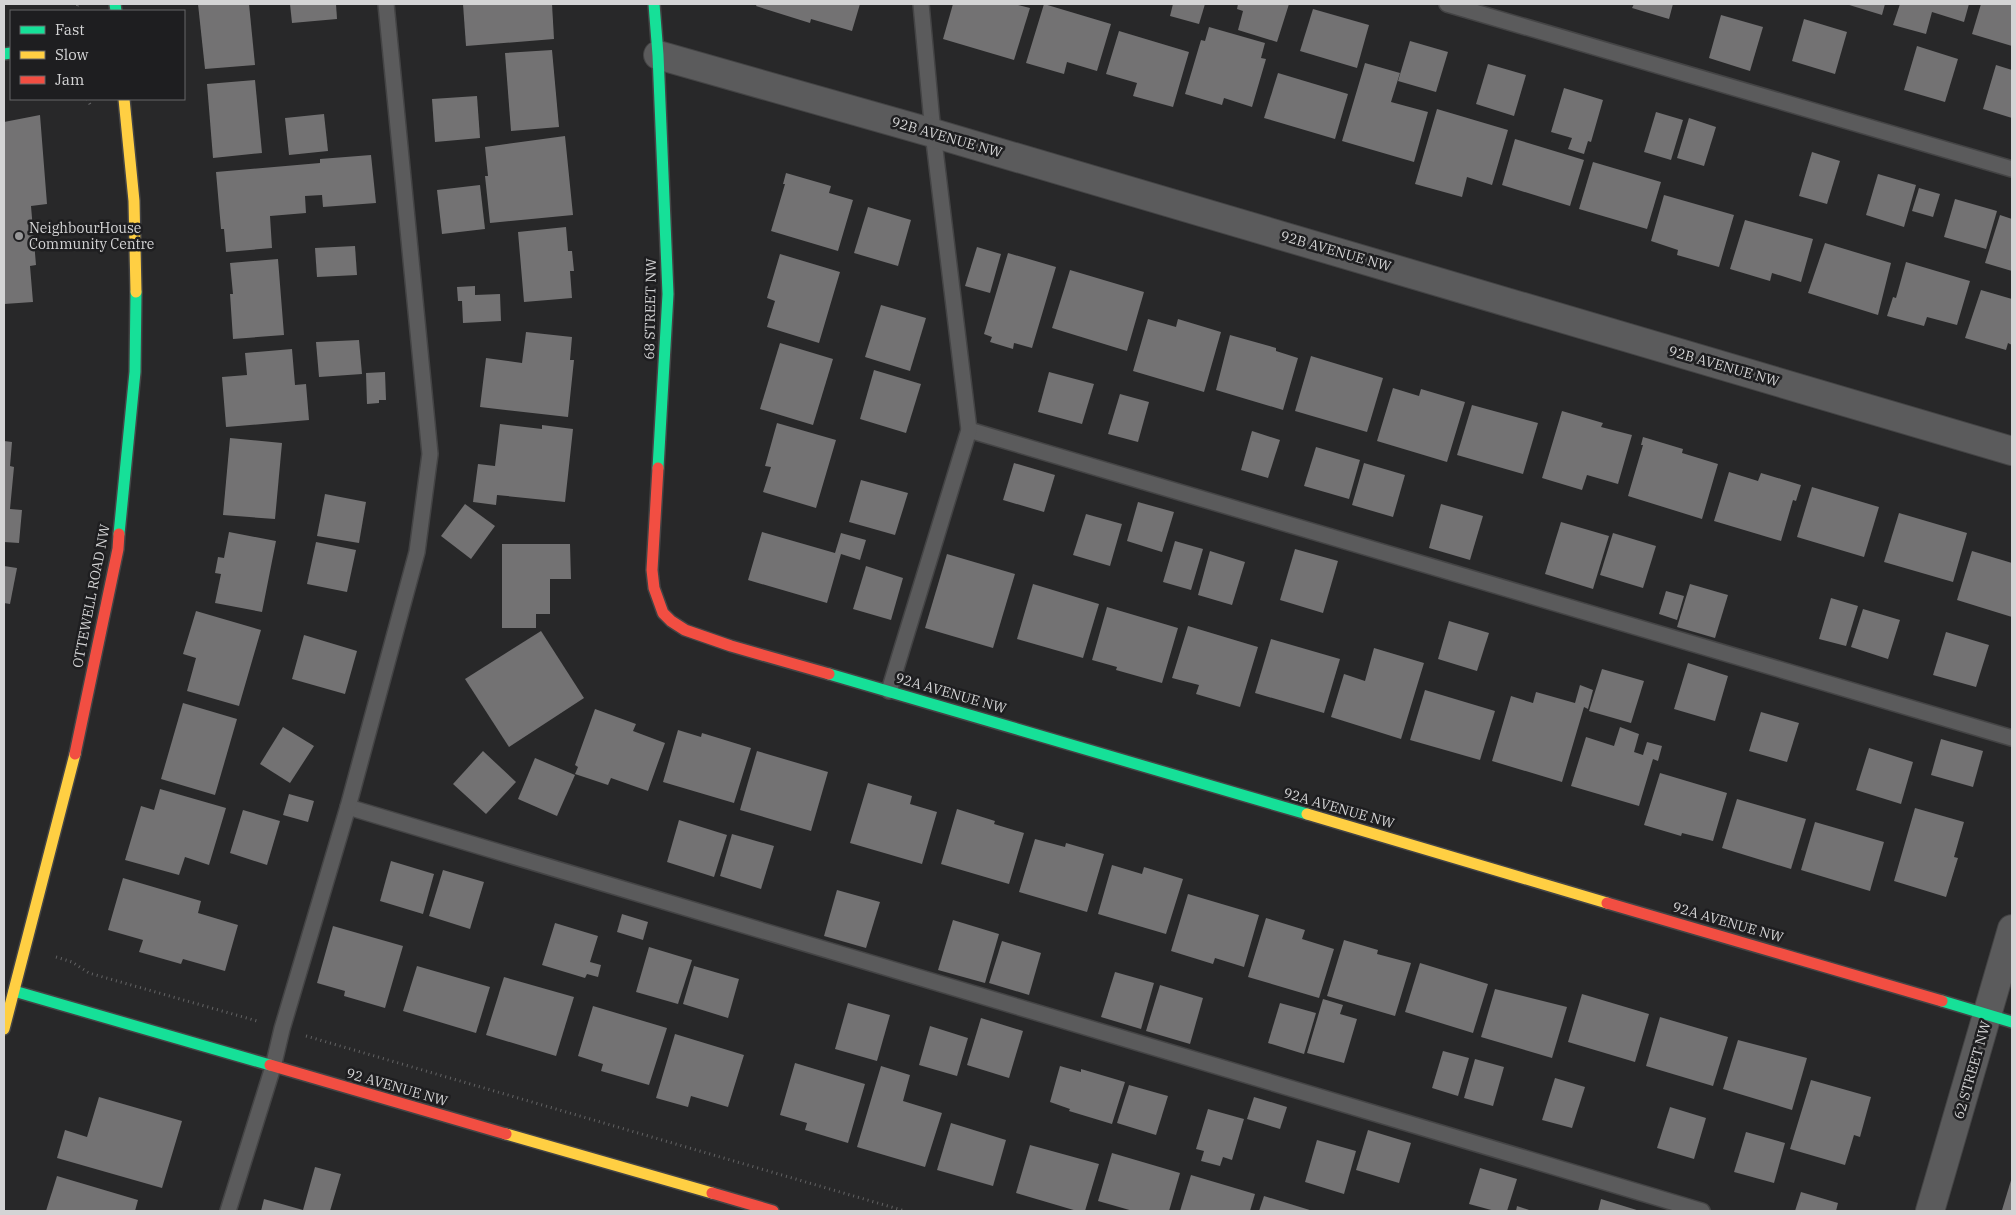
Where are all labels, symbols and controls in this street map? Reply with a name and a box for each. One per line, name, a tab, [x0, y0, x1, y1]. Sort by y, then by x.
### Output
legend	[10, 10, 185, 100]
text: Fast	[55, 20, 85, 39]
text: Slow	[55, 45, 89, 64]
text: Jam	[55, 70, 84, 89]
street label: 92B AVENUE NW	[890, 113, 1005, 162]
place label: NeighbourHouse Community Centre	[29, 219, 154, 253]
street label: 92B AVENUE NW	[1279, 227, 1394, 276]
marker: NeighbourHouse Community Centre	[13, 230, 25, 242]
street label: 68 STREET NW	[640, 258, 660, 360]
street label: 92B AVENUE NW	[1667, 342, 1782, 391]
street label: OTTEWELL ROAD NW	[68, 522, 114, 669]
street label: 92A AVENUE NW	[893, 669, 1009, 718]
street label: 92A AVENUE NW	[1281, 784, 1397, 833]
street label: 92A AVENUE NW	[1670, 898, 1786, 947]
street label: 62 STREET NW	[1949, 1018, 1995, 1121]
street label: 92 AVENUE NW	[344, 1064, 450, 1110]

